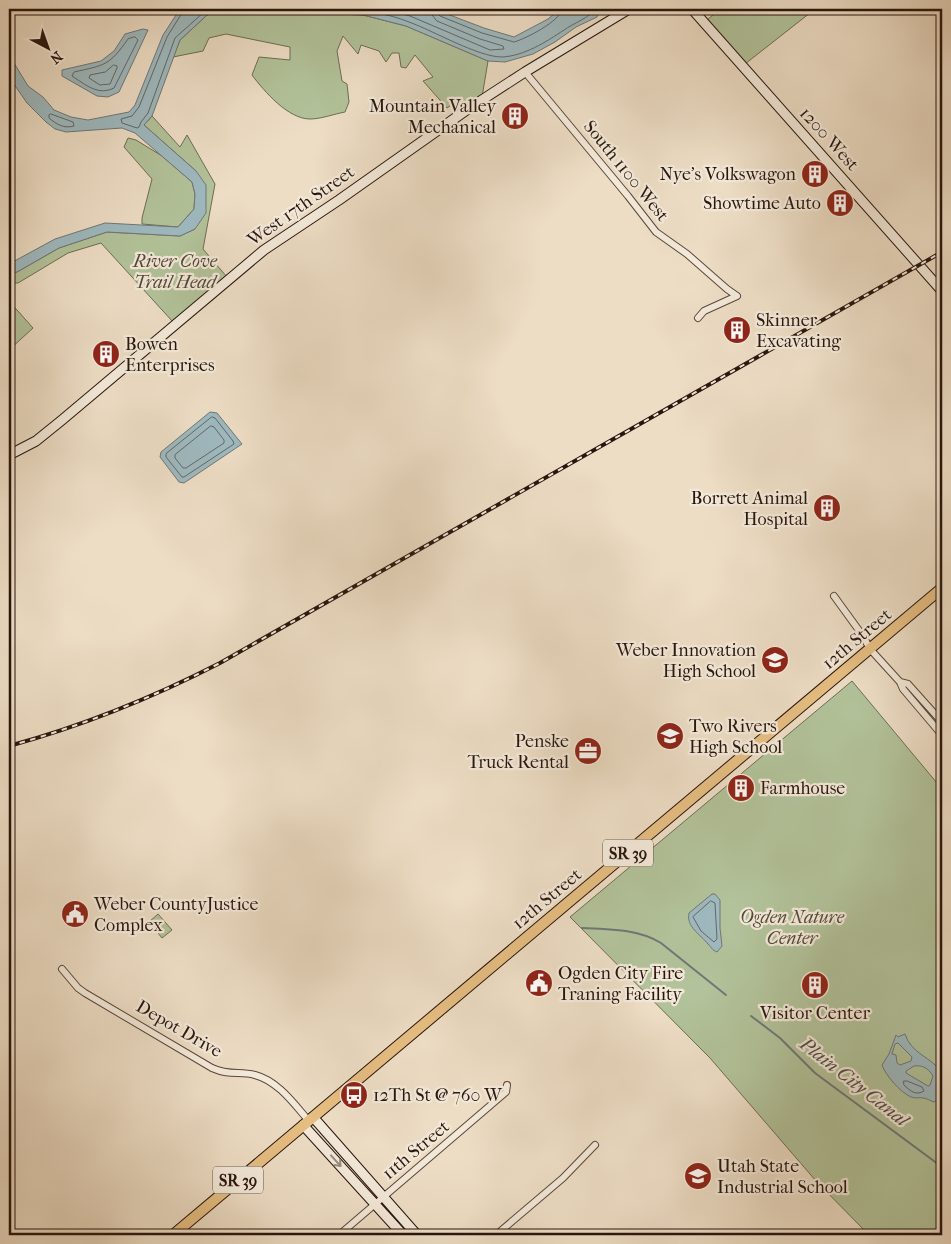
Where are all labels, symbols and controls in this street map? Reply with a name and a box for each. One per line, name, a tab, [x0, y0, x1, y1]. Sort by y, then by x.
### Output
north arrow	[22, 22, 72, 72]
text: N	[46, 48, 66, 68]
place label: Mountain Valley Mechanical	[369, 96, 497, 138]
building icon: Mountain Valley Mechanical	[500, 101, 530, 131]
street label: 1200 West	[795, 103, 863, 175]
street label: South 1100 West	[579, 116, 673, 226]
building icon: Nye's Volkswagon	[800, 159, 830, 189]
street label: West 17th Street	[243, 161, 359, 251]
place label: Nye's Volkswagon	[659, 164, 797, 185]
building icon: Showtime Auto	[825, 188, 855, 218]
place label: Showtime Auto	[703, 193, 821, 214]
park label: River Cove Trail Head	[132, 251, 219, 293]
place label: Skinner Excavating	[756, 310, 841, 352]
building icon: Skinner Excavating	[722, 315, 752, 345]
place label: Bowen Enterprises	[125, 334, 215, 376]
building icon: Bowen Enterprises	[91, 339, 121, 369]
place label: Borrett Animal Hospital	[691, 488, 808, 530]
building icon: Borrett Animal Hospital	[812, 493, 842, 523]
street label: 12th Street	[818, 604, 896, 674]
place label: Weber Innovation High School	[615, 640, 757, 682]
school or university icon: Weber Innovation High School	[760, 645, 790, 675]
place label: Two Rivers High School	[689, 716, 782, 758]
school or university icon: Two Rivers High School	[655, 721, 685, 751]
place label: Penske Truck Rental	[467, 731, 569, 773]
office icon: Penske Truck Rental	[573, 736, 603, 766]
building icon: Farmhouse	[726, 773, 756, 803]
place label: Farmhouse	[760, 778, 845, 799]
road number: SR 39	[603, 840, 653, 866]
street label: 12th Street	[508, 864, 586, 934]
place label: Weber CountyJustice Complex	[93, 894, 259, 936]
public building icon: Weber CountyJustice Complex	[60, 899, 90, 929]
park label: Ogden Nature Center	[740, 907, 845, 949]
place label: Ogden City Fire Traning Facility	[558, 963, 683, 1005]
public building icon: Ogden City Fire Traning Facility	[524, 968, 554, 998]
building icon: Visitor Center	[800, 970, 830, 1000]
street label: Depot Drive	[132, 996, 226, 1062]
place label: Visitor Center	[759, 1003, 870, 1024]
water label: Plain City Canal	[795, 1032, 914, 1133]
bus stop icon: 12Th St @ 760 W	[339, 1080, 369, 1110]
place label: 12Th St @ 760 W	[373, 1085, 503, 1106]
street label: 11th Street	[378, 1116, 454, 1184]
one-way arrow	[330, 1155, 342, 1168]
place label: Utah State Industrial School	[717, 1156, 848, 1198]
school or university icon: Utah State Industrial School	[683, 1161, 713, 1191]
road number: SR 39	[213, 1166, 263, 1194]

